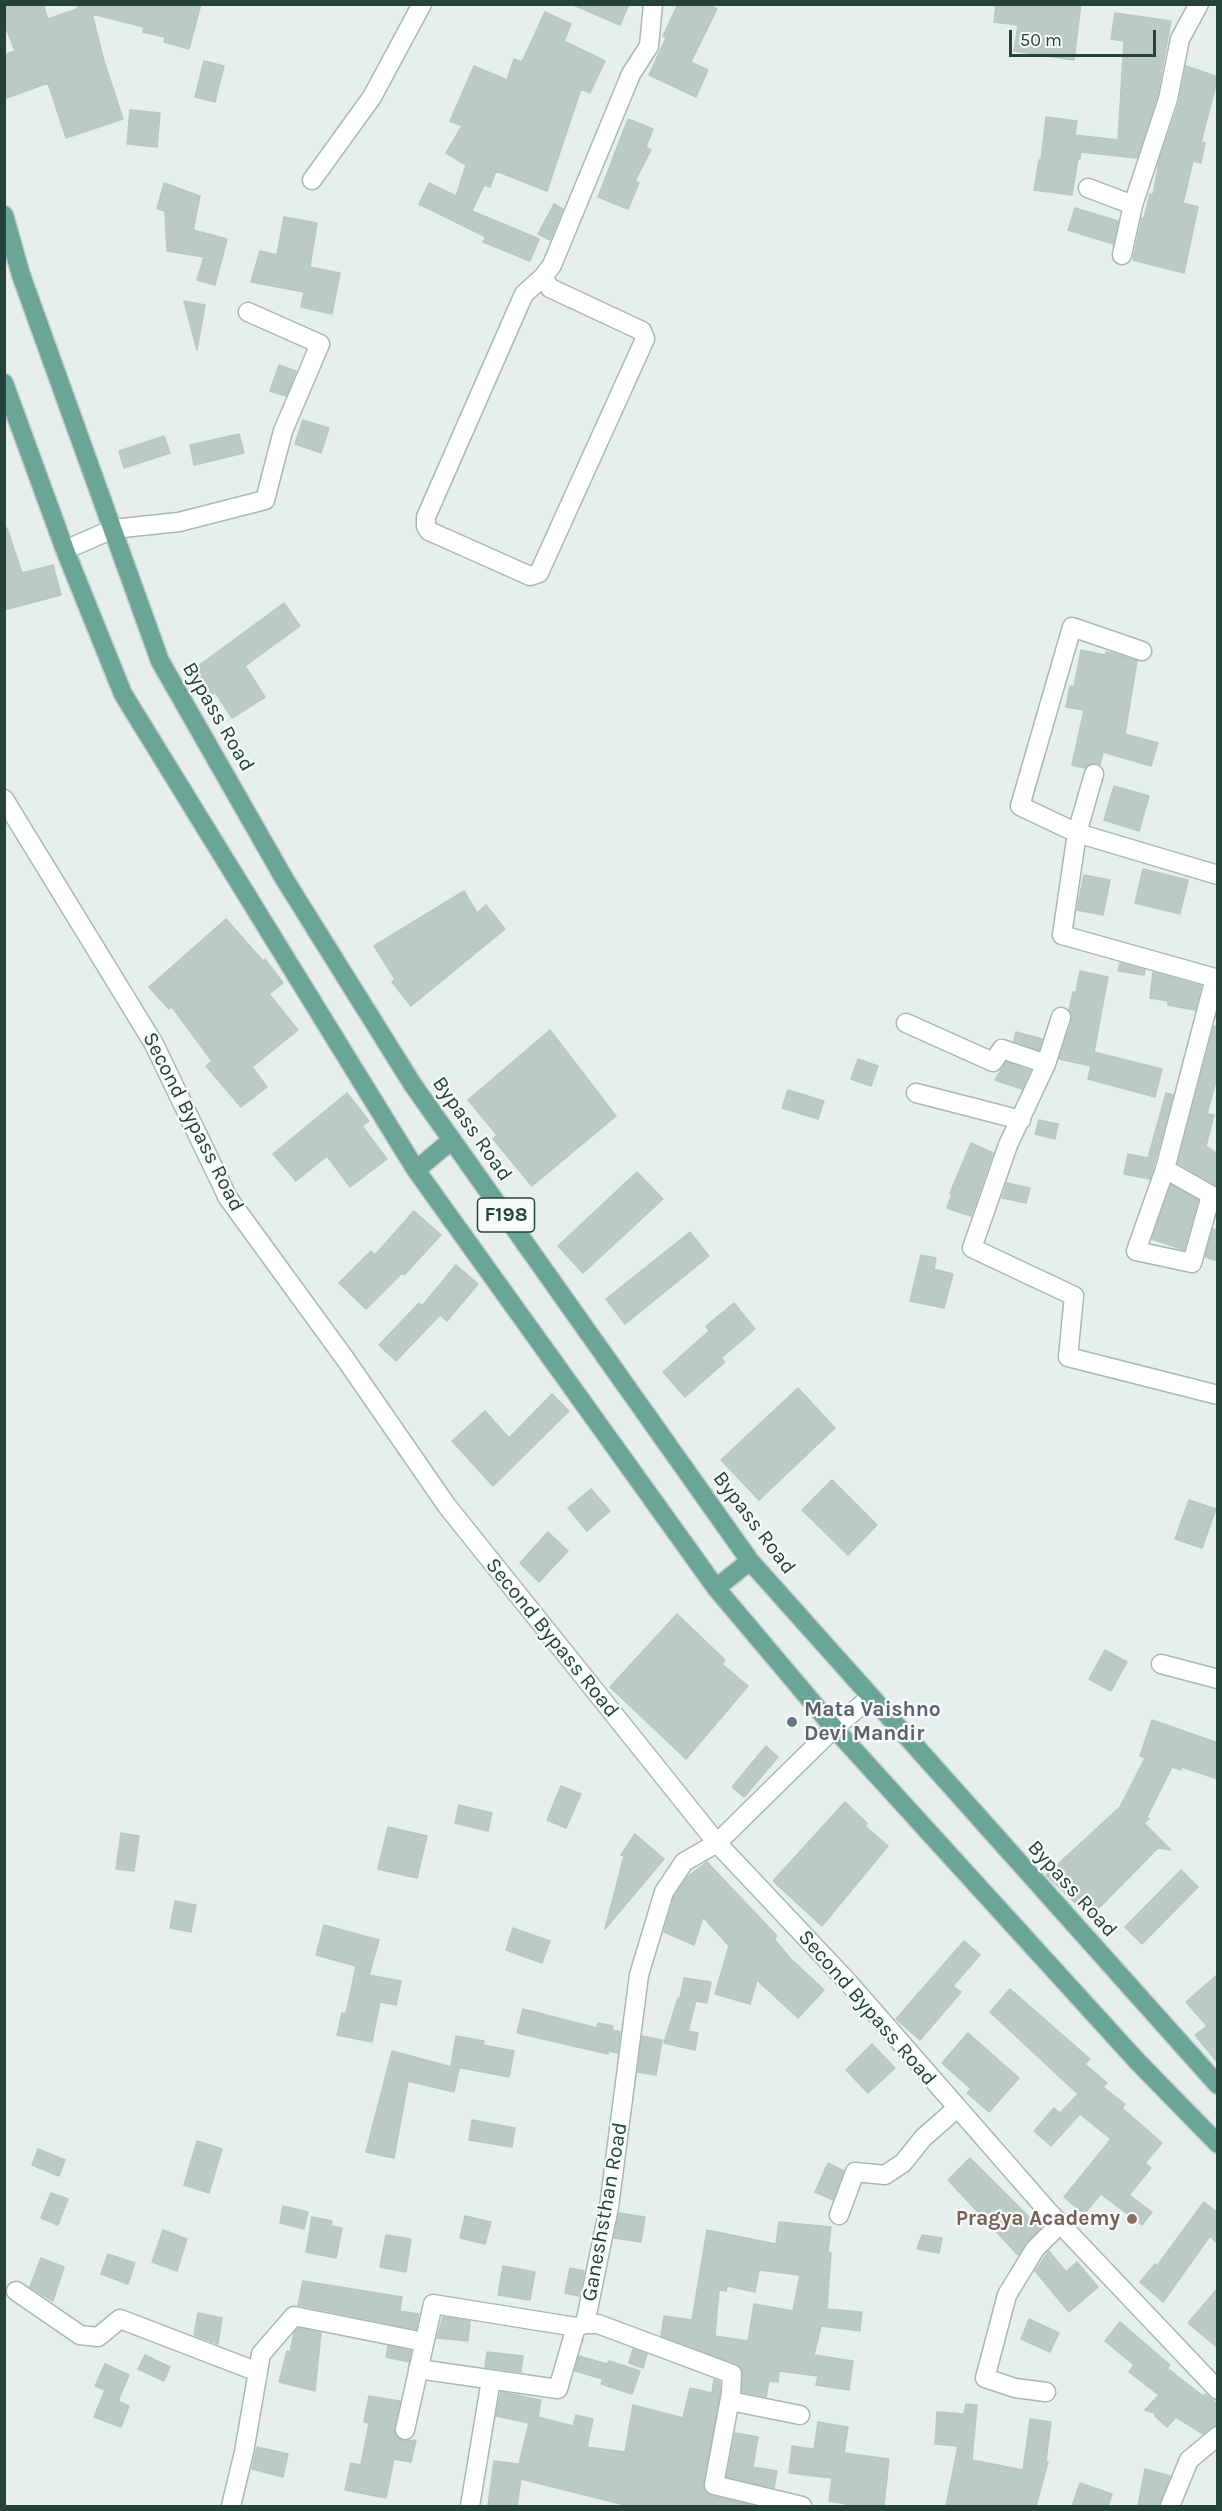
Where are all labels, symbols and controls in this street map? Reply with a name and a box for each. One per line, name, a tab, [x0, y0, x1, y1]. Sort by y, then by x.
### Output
scale bar	[1012, 18, 1159, 56]
text: 50 m	[1020, 29, 1062, 51]
street label: Bypass Road	[177, 658, 259, 776]
street label: Second Bypass Road	[137, 1028, 249, 1216]
street label: Bypass Road	[427, 1072, 517, 1186]
road number: F198	[478, 1198, 534, 1232]
street label: Bypass Road	[707, 1467, 801, 1579]
street label: Second Bypass Road	[480, 1553, 624, 1723]
place label: Mata Vaishno Devi Mandir	[804, 1697, 941, 1747]
marker: Mata Vaishno Devi Mandir	[785, 1715, 799, 1729]
street label: Bypass Road	[1022, 1835, 1122, 1943]
street label: Second Bypass Road	[793, 1925, 941, 2091]
street label: Ganeshsthan Road	[577, 2120, 633, 2304]
place label: Pragya Academy	[956, 2206, 1120, 2232]
marker: Pragya Academy	[1125, 2212, 1139, 2226]

